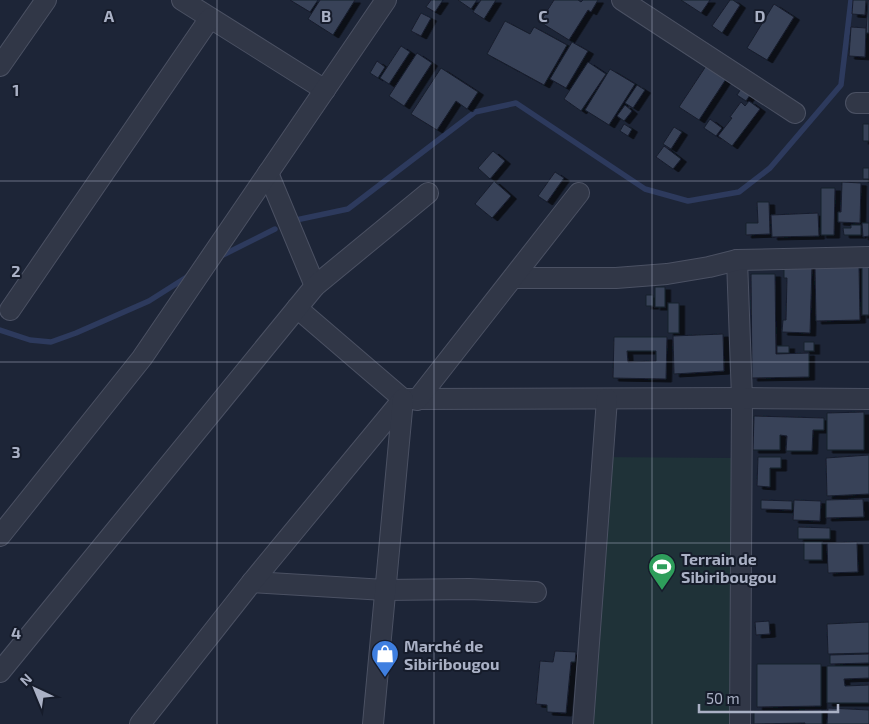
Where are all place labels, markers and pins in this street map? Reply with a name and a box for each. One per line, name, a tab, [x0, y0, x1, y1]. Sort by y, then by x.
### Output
place label: Terrain de Sibiribougou	[681, 549, 777, 586]
sports icon: Terrain de Sibiribougou	[647, 552, 677, 591]
place label: Marché de Sibiribougou	[404, 636, 500, 673]
shop icon: Marché de Sibiribougou	[370, 639, 400, 678]

